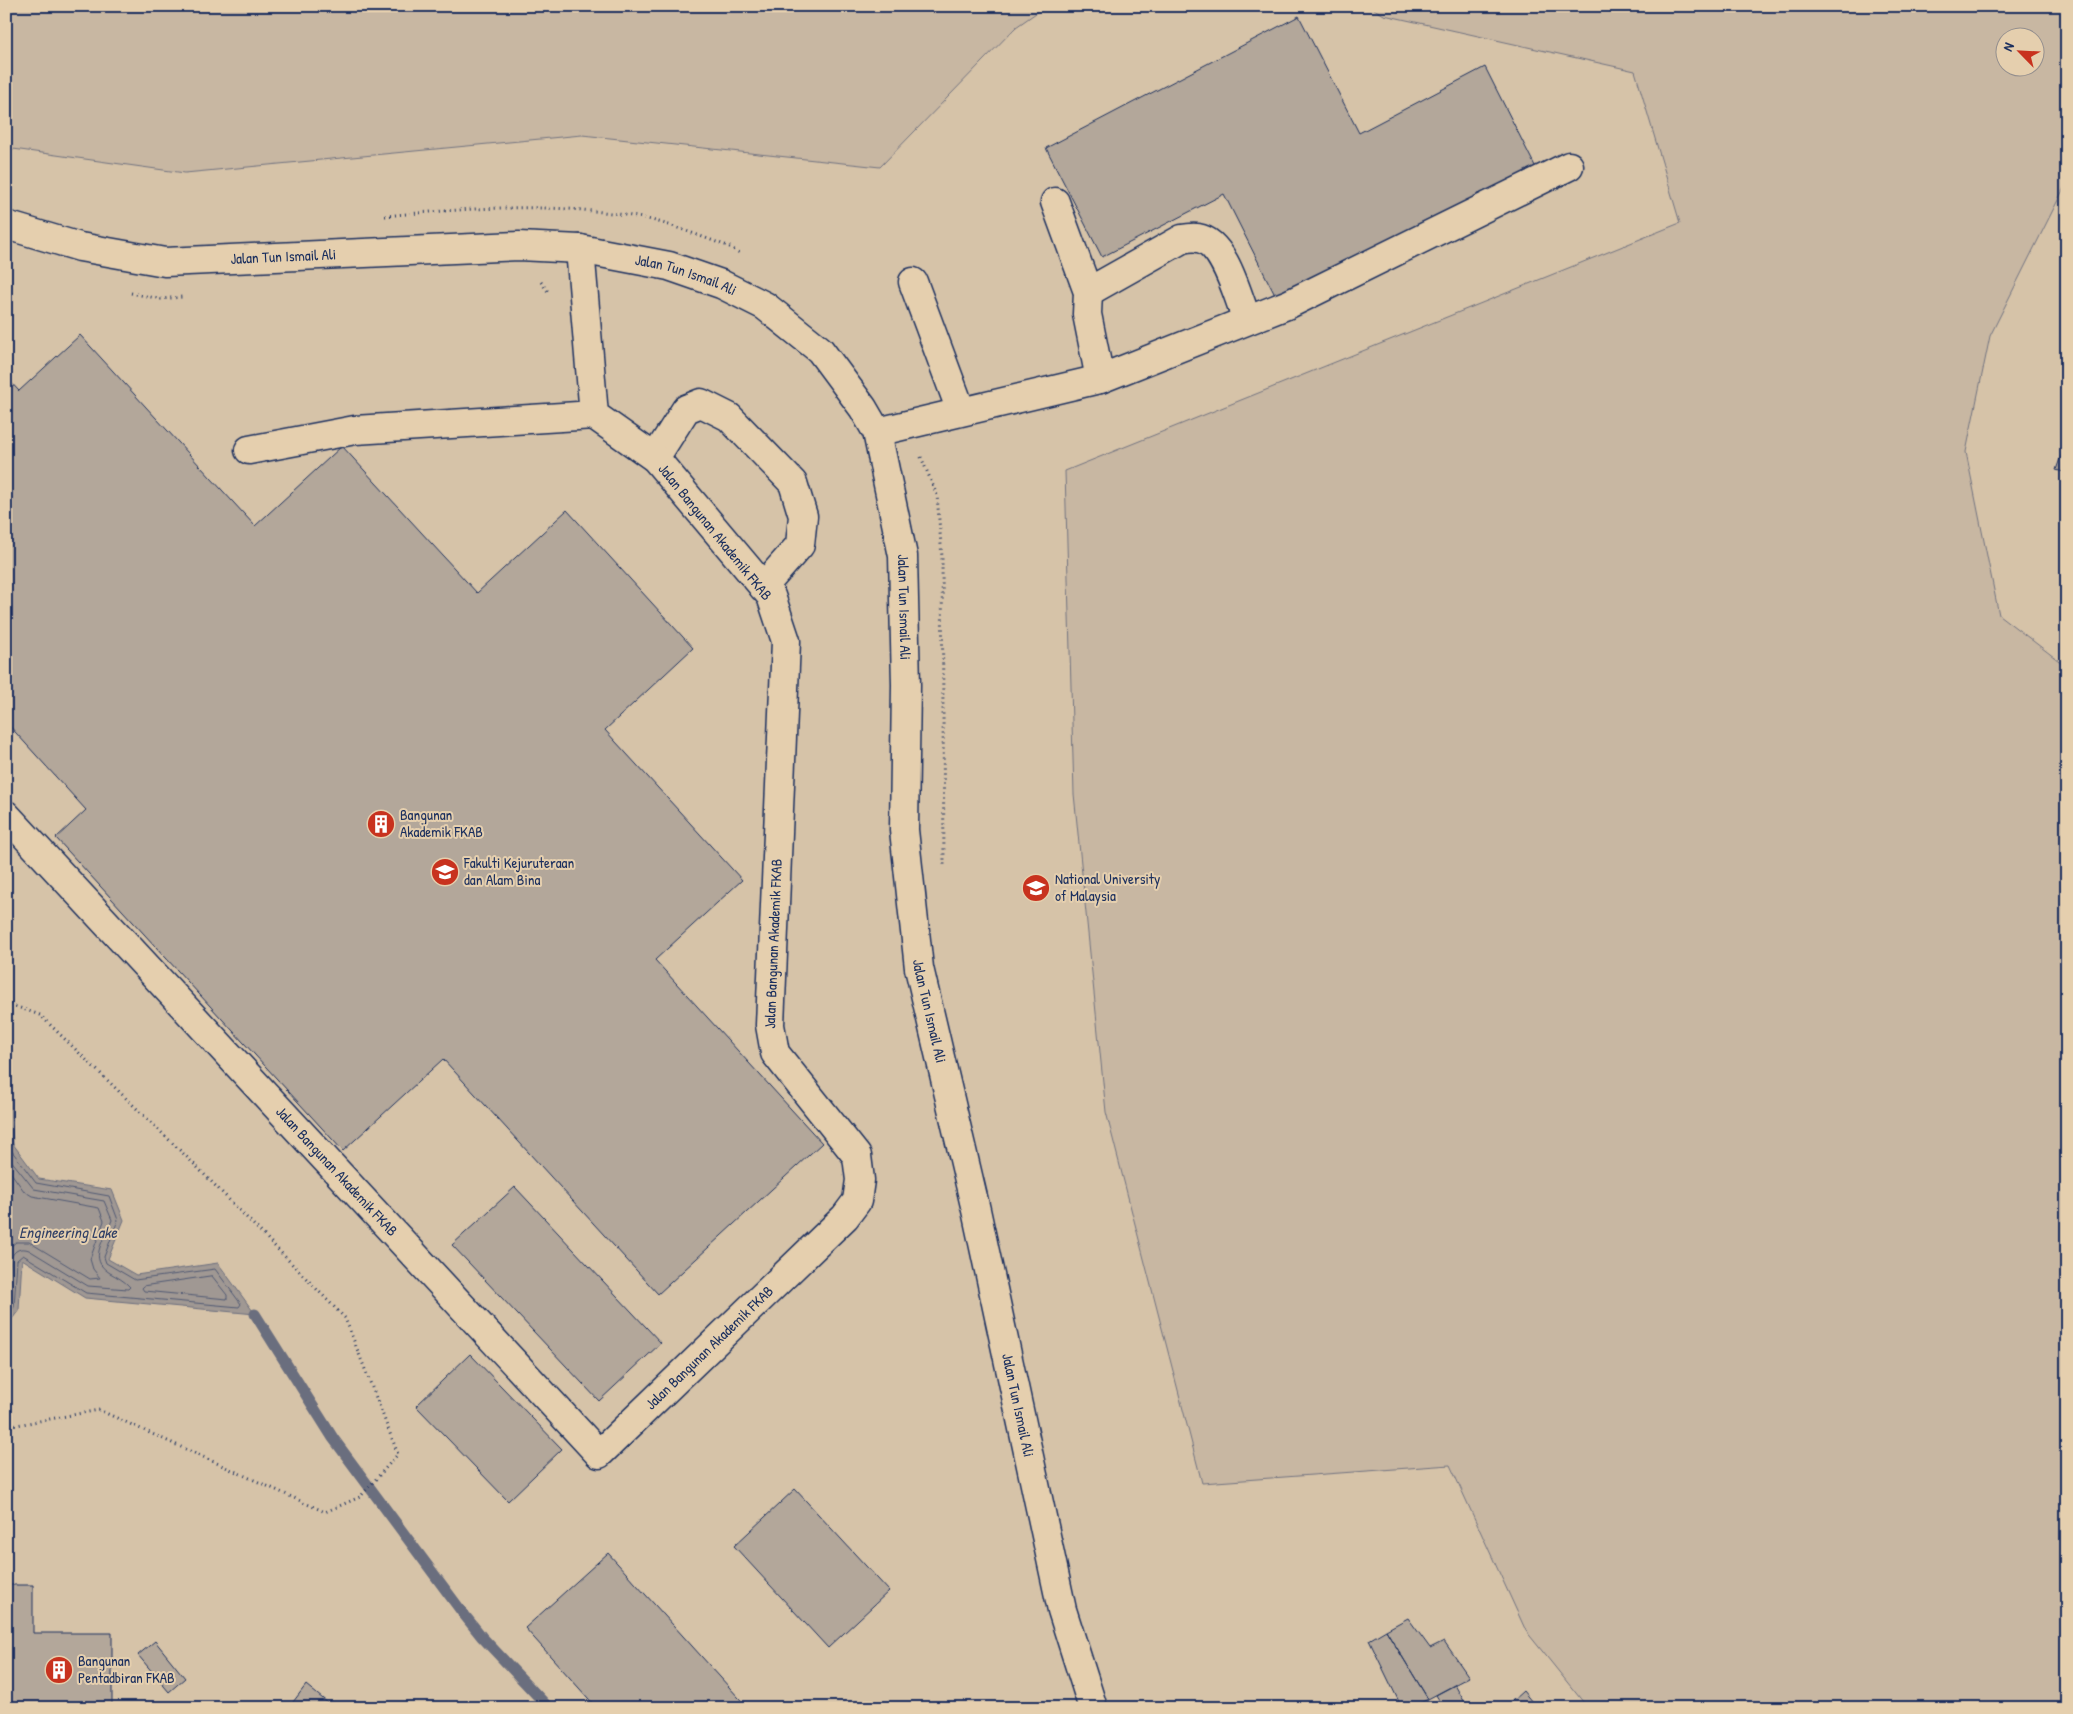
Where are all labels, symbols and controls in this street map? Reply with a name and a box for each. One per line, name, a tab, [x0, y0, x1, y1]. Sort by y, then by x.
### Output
north arrow	[1996, 28, 2046, 78]
text: N	[1997, 39, 2018, 54]
street label: Jalan Tun Ismail Ali	[230, 243, 337, 269]
street label: Jalan Tun Ismail Ali	[633, 249, 741, 300]
street label: Jalan Bangunan Akademik FKAB	[654, 459, 777, 604]
street label: Jalan Tun Ismail Ali	[893, 554, 916, 660]
place label: Bangunan Akademik FKAB	[400, 804, 483, 842]
building icon: Bangunan Akademik FKAB	[366, 809, 396, 839]
place label: Fakulti Kejuruteraan dan Alam Bina	[463, 852, 574, 890]
school or university icon: Fakulti Kejuruteraan dan Alam Bina	[430, 857, 460, 887]
street label: Jalan Bangunan Akademik FKAB	[759, 858, 787, 1031]
place label: National University of Malaysia	[1055, 868, 1160, 906]
school or university icon: National University of Malaysia	[1021, 873, 1051, 903]
street label: Jalan Tun Ismail Ali	[908, 958, 952, 1065]
street label: Jalan Bangunan Akademik FKAB	[271, 1101, 403, 1241]
water label: Engineering Lake	[19, 1221, 118, 1243]
street label: Jalan Bangunan Akademik FKAB	[640, 1281, 778, 1414]
street label: Jalan Tun Ismail Ali	[997, 1351, 1040, 1459]
place label: Bangunan Pentadbiran FKAB	[78, 1650, 175, 1688]
building icon: Bangunan Pentadbiran FKAB	[44, 1655, 74, 1685]

